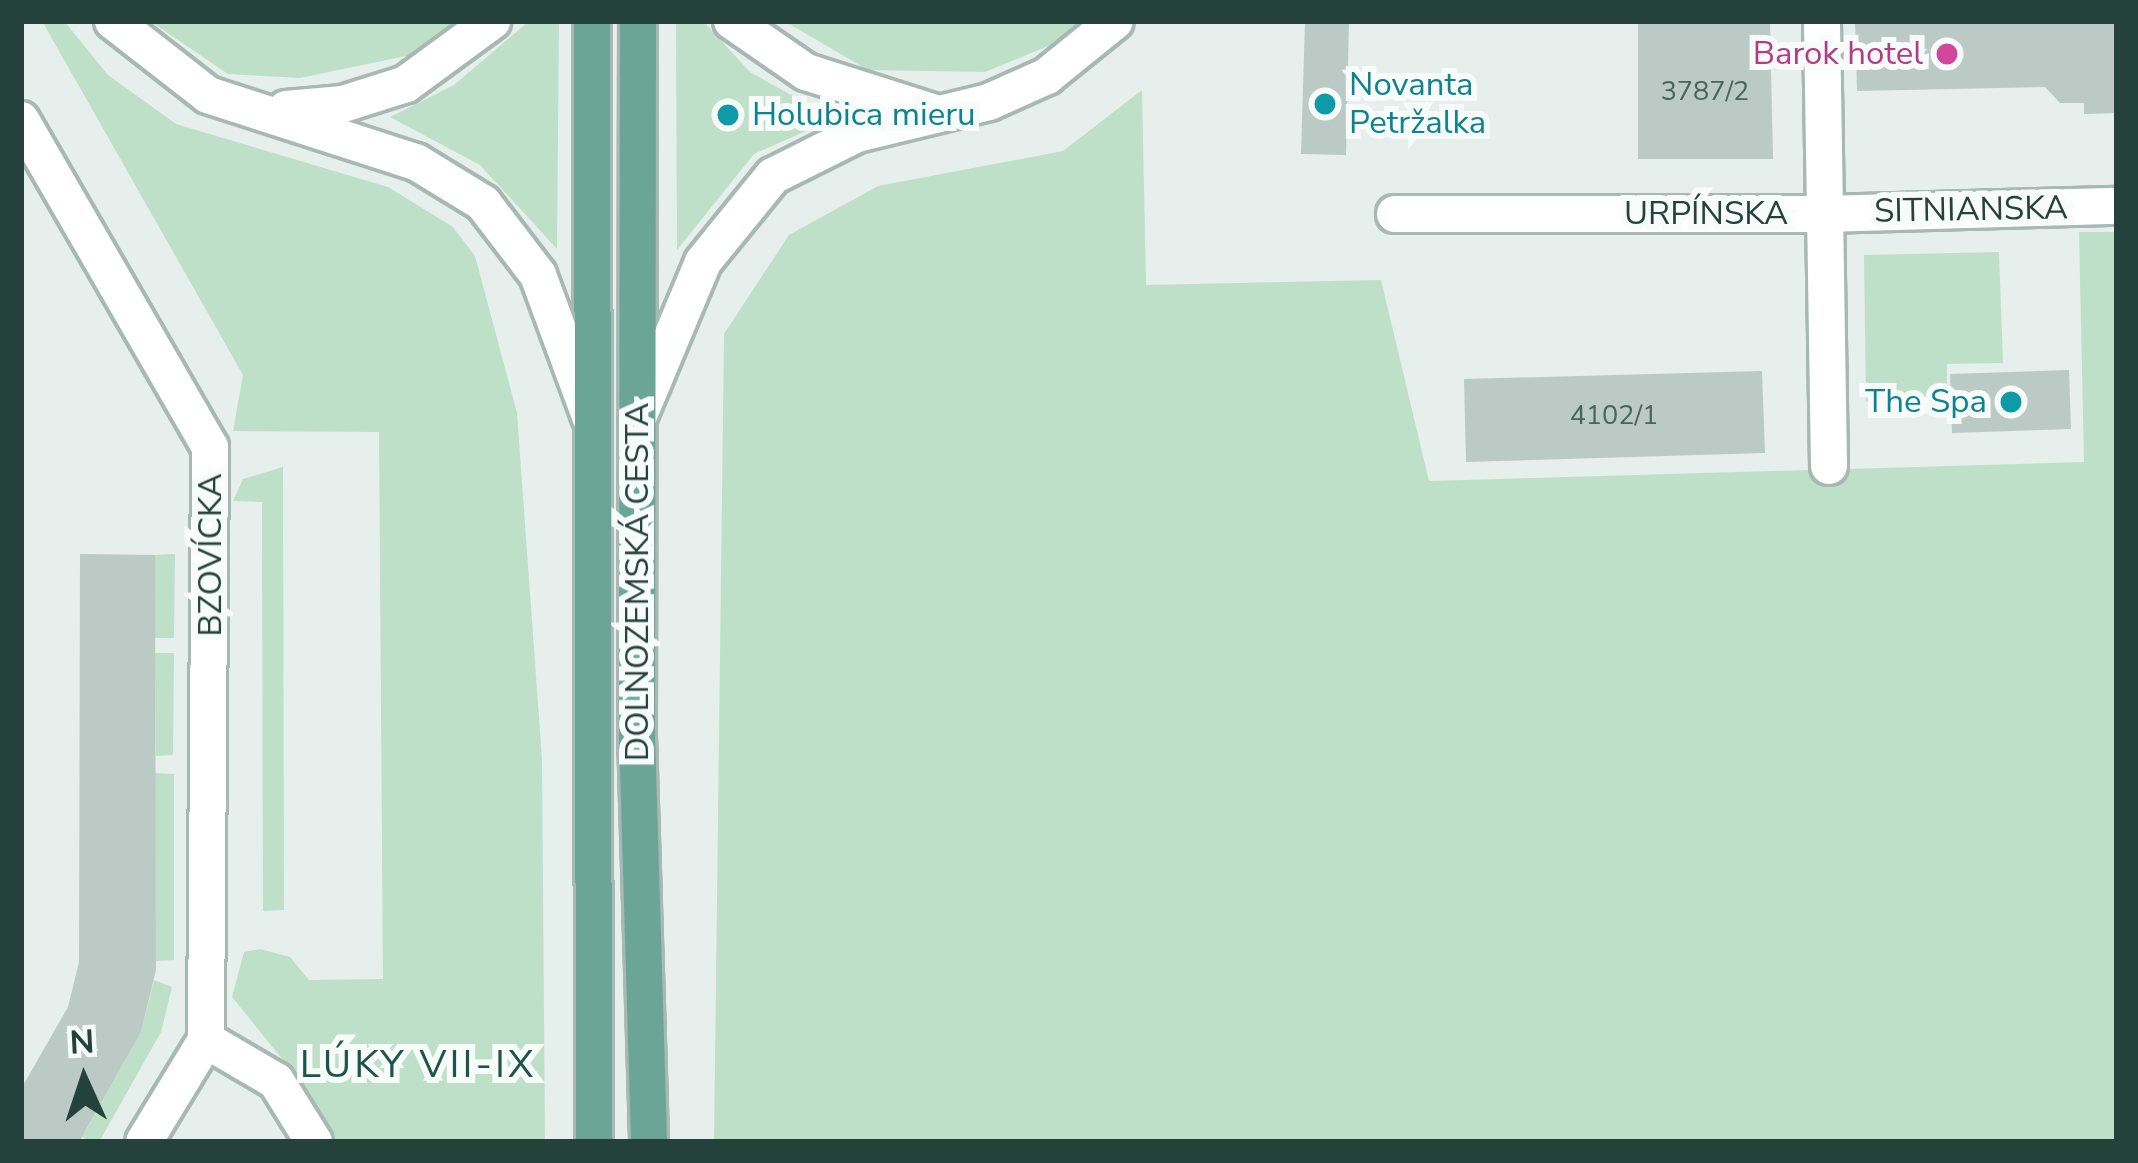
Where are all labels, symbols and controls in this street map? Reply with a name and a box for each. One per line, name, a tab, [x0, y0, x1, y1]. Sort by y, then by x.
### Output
place label: Barok hotel	[1753, 34, 1923, 74]
marker: Barok hotel	[1934, 41, 1960, 67]
place label: Novanta Petržalka	[1349, 65, 1486, 143]
house number: 3787/2	[1661, 76, 1749, 108]
marker: Novanta Petržalka	[1312, 91, 1338, 117]
place label: Holubica mieru	[752, 95, 976, 135]
marker: Holubica mieru	[715, 102, 741, 128]
street label: SITNIANSKA	[1874, 189, 2068, 231]
street label: URPÍNSKA	[1624, 194, 1788, 234]
place label: The Spa	[1865, 382, 1987, 422]
marker: The Spa	[1998, 389, 2024, 415]
house number: 4102/1	[1570, 400, 1658, 432]
street label: DOLNOZEMSKÁ CESTA	[618, 403, 658, 761]
street label: BZOVÍCKA	[191, 473, 231, 637]
north arrow	[24, 1019, 144, 1139]
text: N	[69, 1019, 96, 1066]
district label: LÚKY VII-IX	[300, 1042, 536, 1088]

